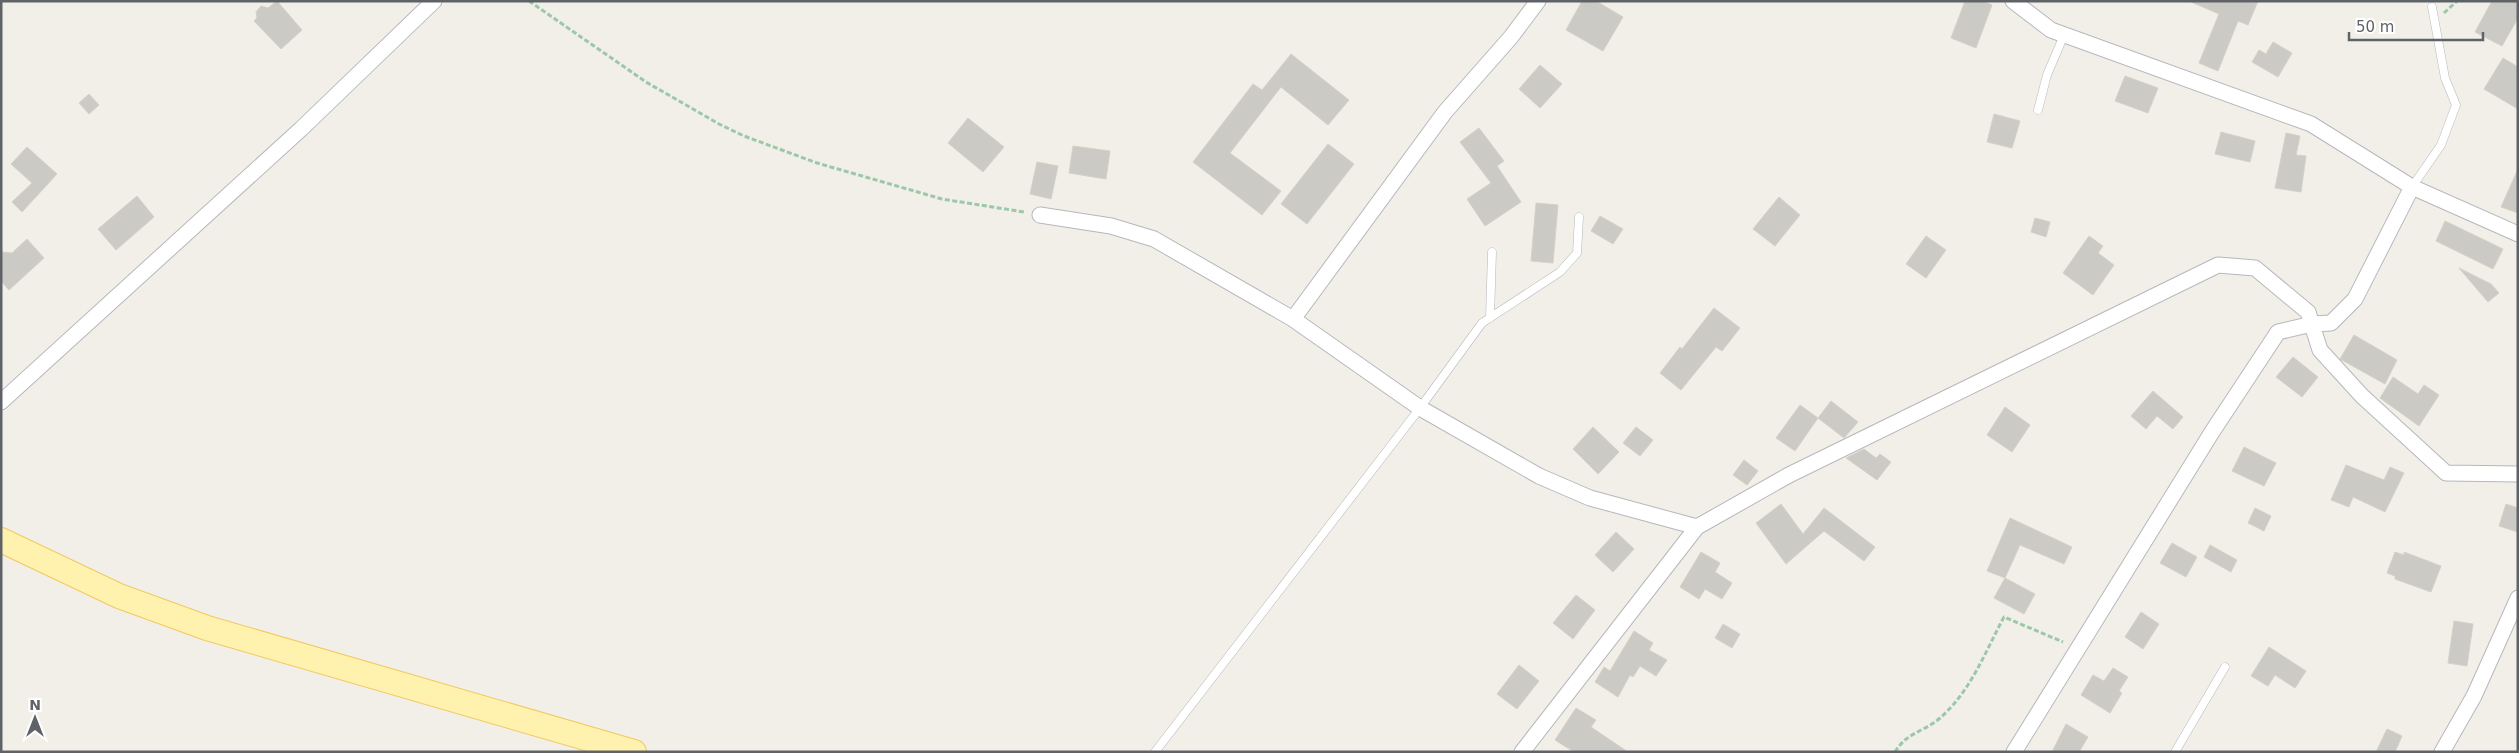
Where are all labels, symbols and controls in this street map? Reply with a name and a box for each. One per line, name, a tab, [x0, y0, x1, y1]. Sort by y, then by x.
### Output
scale bar	[2349, 10, 2483, 42]
text: 50 m	[2356, 18, 2394, 36]
north arrow	[10, 693, 60, 743]
text: N	[29, 697, 41, 713]

